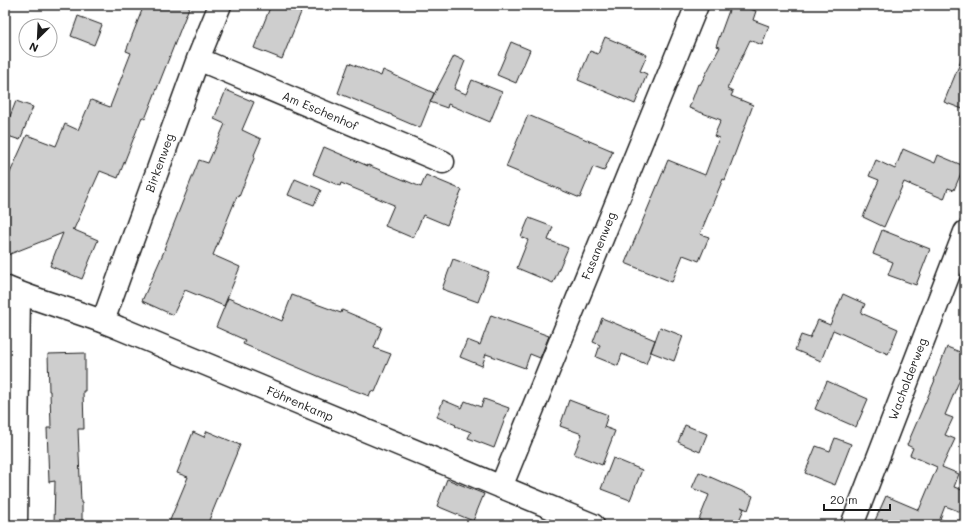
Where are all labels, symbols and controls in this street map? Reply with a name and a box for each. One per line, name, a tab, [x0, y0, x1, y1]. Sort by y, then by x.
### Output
north arrow	[18, 18, 58, 58]
text: N	[27, 39, 41, 56]
street label: Am Eschenhof	[280, 87, 361, 133]
street label: Birkenweg	[141, 131, 177, 194]
street label: Fasanenweg	[577, 209, 619, 282]
street label: Wacholderweg	[884, 335, 930, 422]
street label: Föhrenkamp	[264, 382, 336, 424]
scale bar	[824, 486, 890, 512]
text: 20 m	[830, 491, 858, 507]

